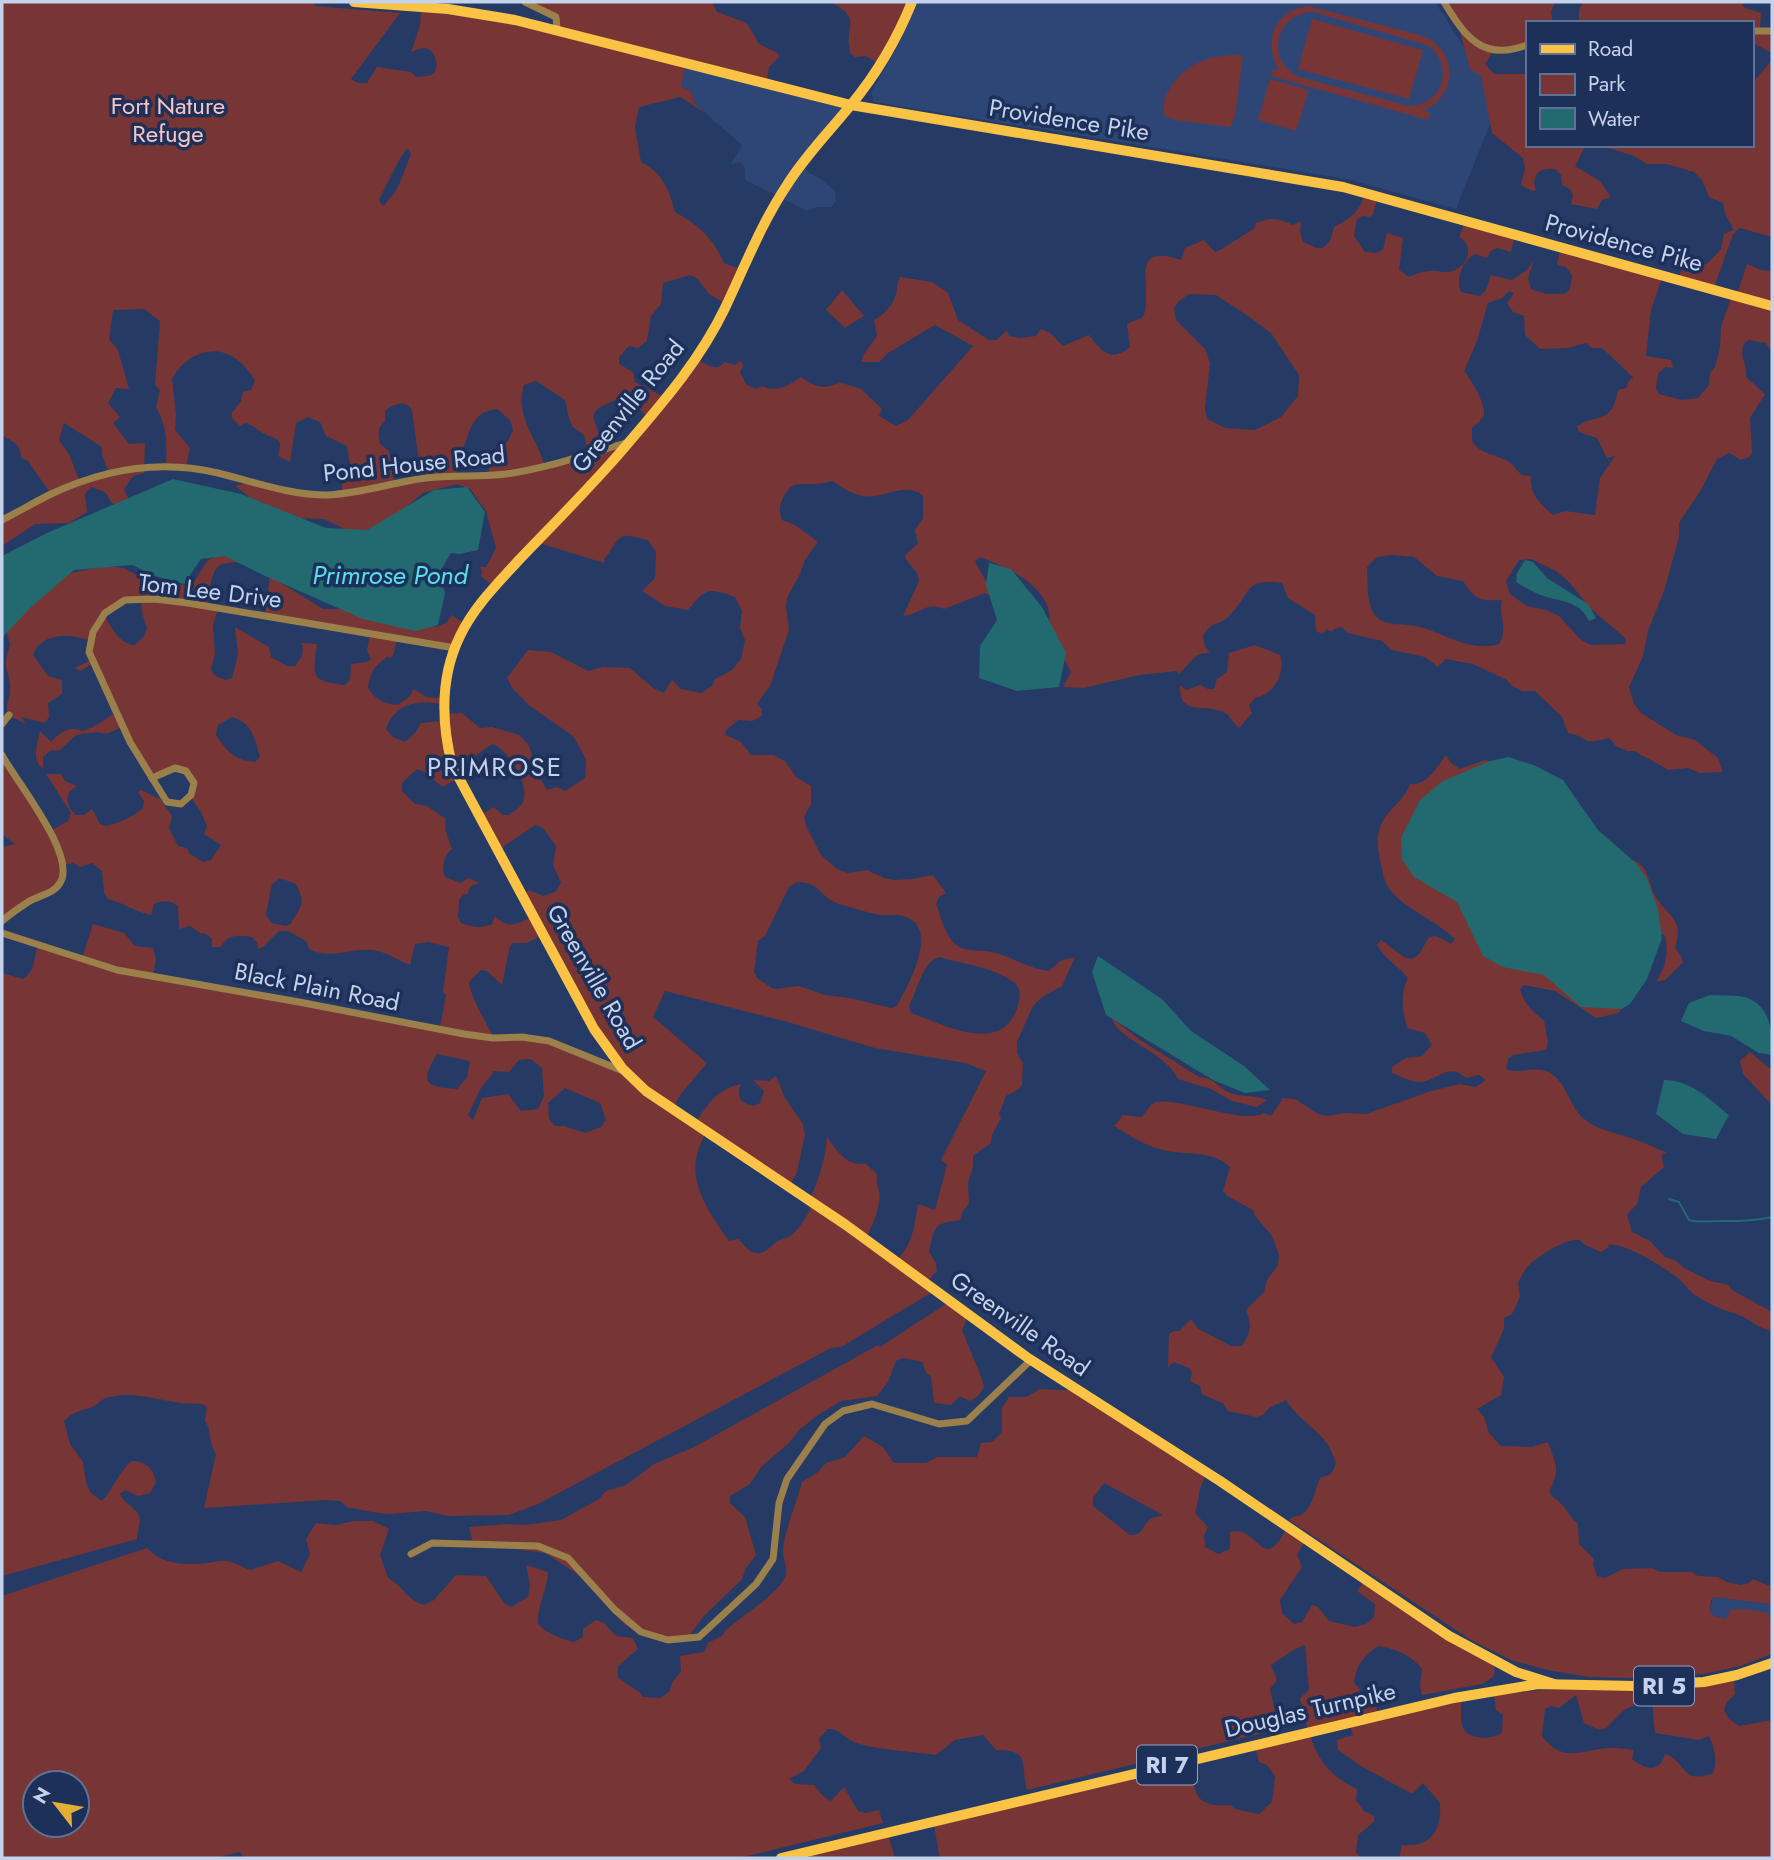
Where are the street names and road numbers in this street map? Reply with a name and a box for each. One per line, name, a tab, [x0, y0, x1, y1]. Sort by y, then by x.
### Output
street label: Providence Pike	[986, 90, 1152, 149]
street label: Providence Pike	[1541, 205, 1707, 280]
street label: Greenville Road	[563, 331, 692, 480]
street label: Pond House Road	[321, 437, 507, 490]
street label: Tom Lee Drive	[137, 564, 284, 617]
street label: Greenville Road	[539, 897, 650, 1056]
street label: Black Plain Road	[231, 953, 403, 1020]
street label: Greenville Road	[944, 1263, 1097, 1385]
road number: RI 5	[1634, 1666, 1694, 1706]
street label: Douglas Turnpike	[1221, 1673, 1399, 1746]
road number: RI 7	[1137, 1746, 1197, 1784]

